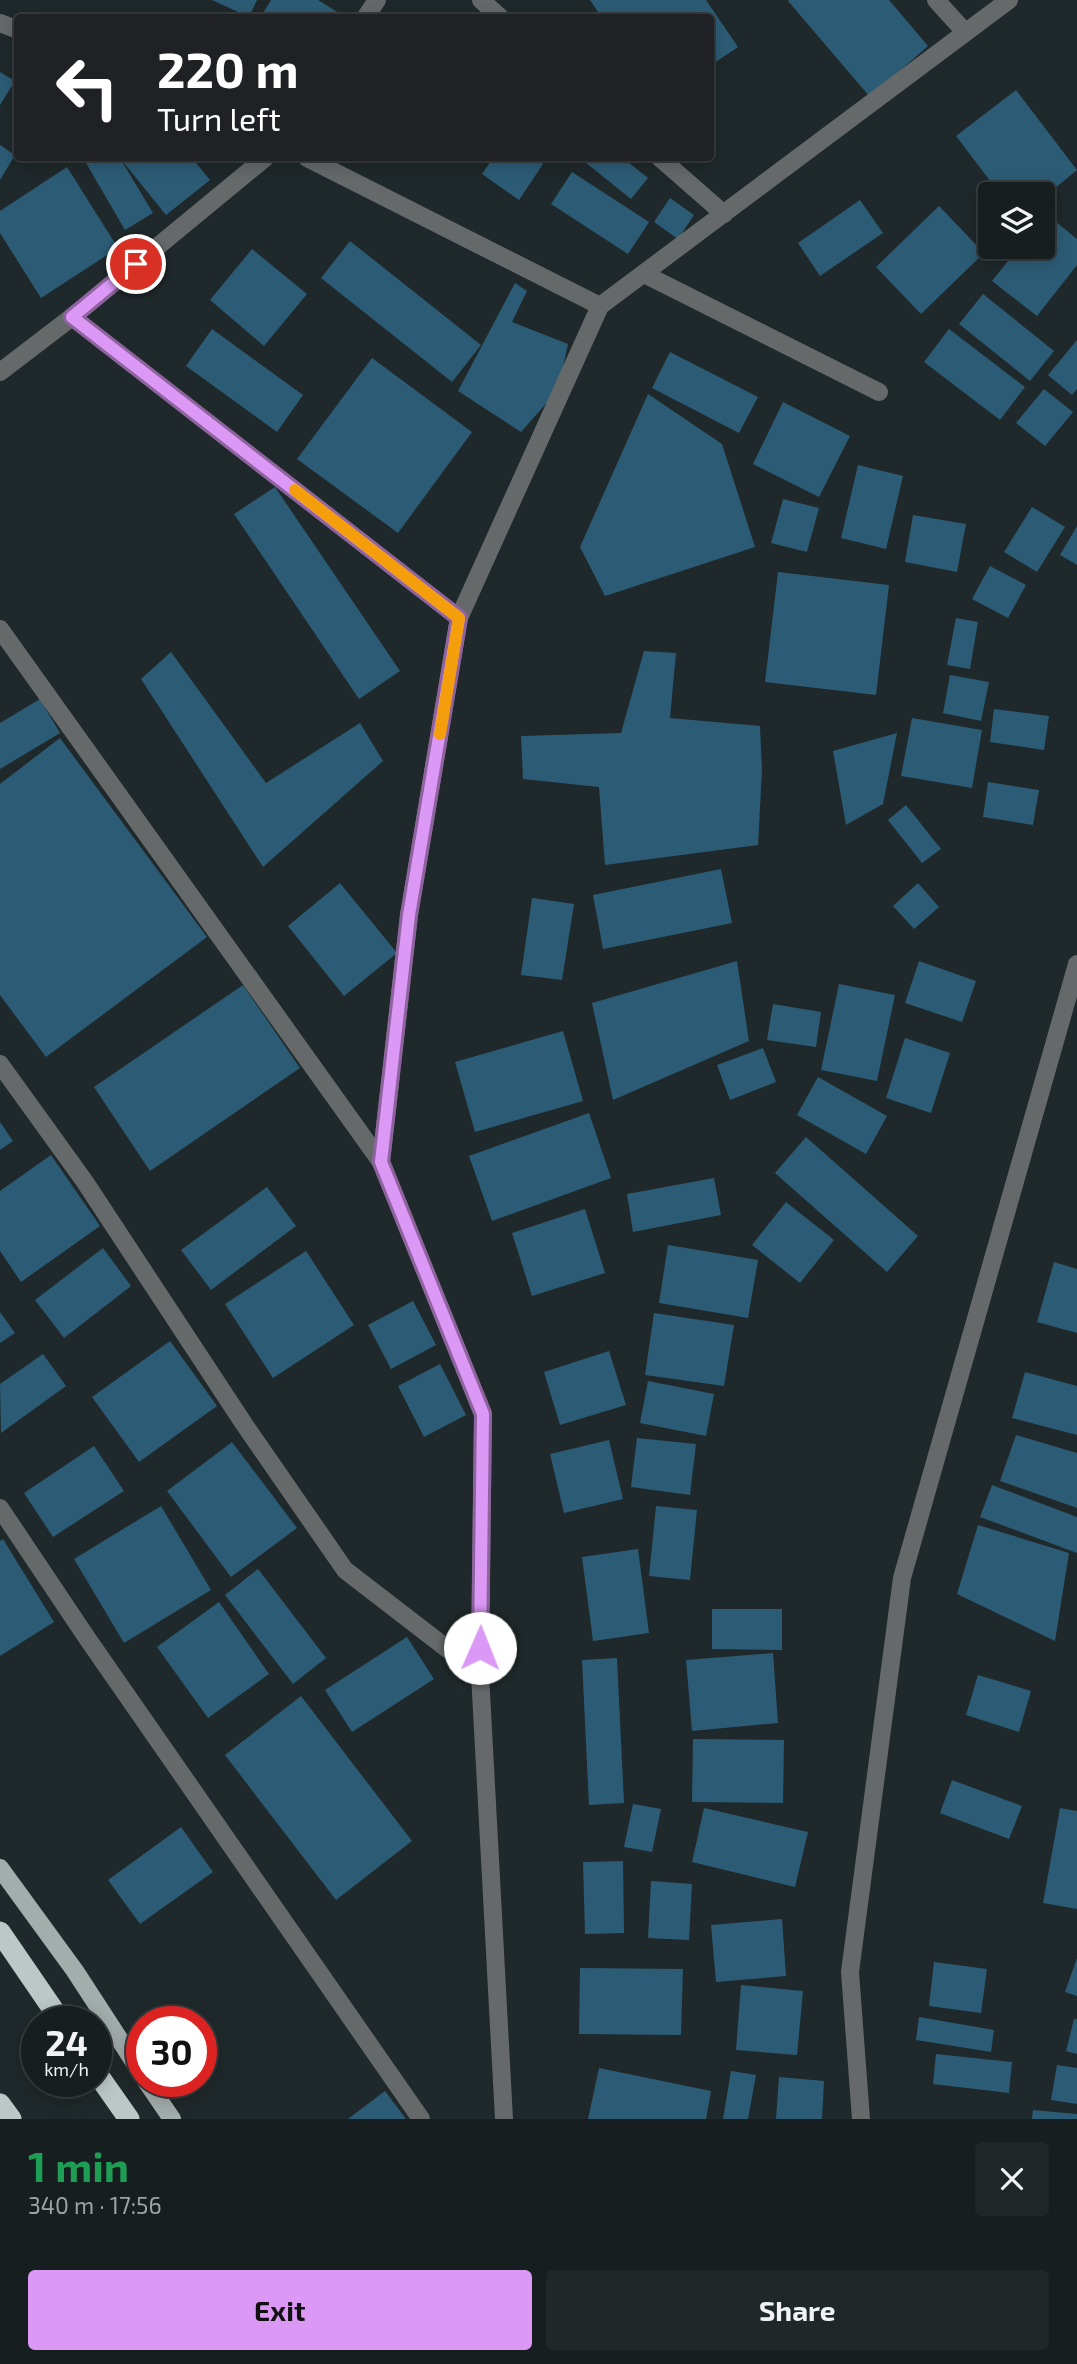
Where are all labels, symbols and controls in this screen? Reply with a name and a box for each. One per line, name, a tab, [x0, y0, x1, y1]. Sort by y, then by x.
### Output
text: 220 m	[157, 39, 299, 98]
icon: left	[42, 42, 133, 133]
text: Turn left	[157, 99, 281, 137]
map controls	[978, 182, 1055, 259]
button: layers	[978, 182, 1055, 259]
pin	[106, 234, 166, 294]
icon: arrive	[117, 245, 155, 283]
position arrow	[443, 1611, 517, 1685]
speed limit sign: 30	[126, 2006, 217, 2097]
text: 24	[45, 2021, 88, 2063]
text: km/h	[44, 2058, 89, 2080]
text: 1 min	[28, 2140, 129, 2190]
button: close	[975, 2142, 1049, 2216]
text: 340 m · 17:56	[28, 2191, 162, 2219]
button: Exit	[28, 2270, 532, 2350]
button: Share	[546, 2270, 1049, 2350]

